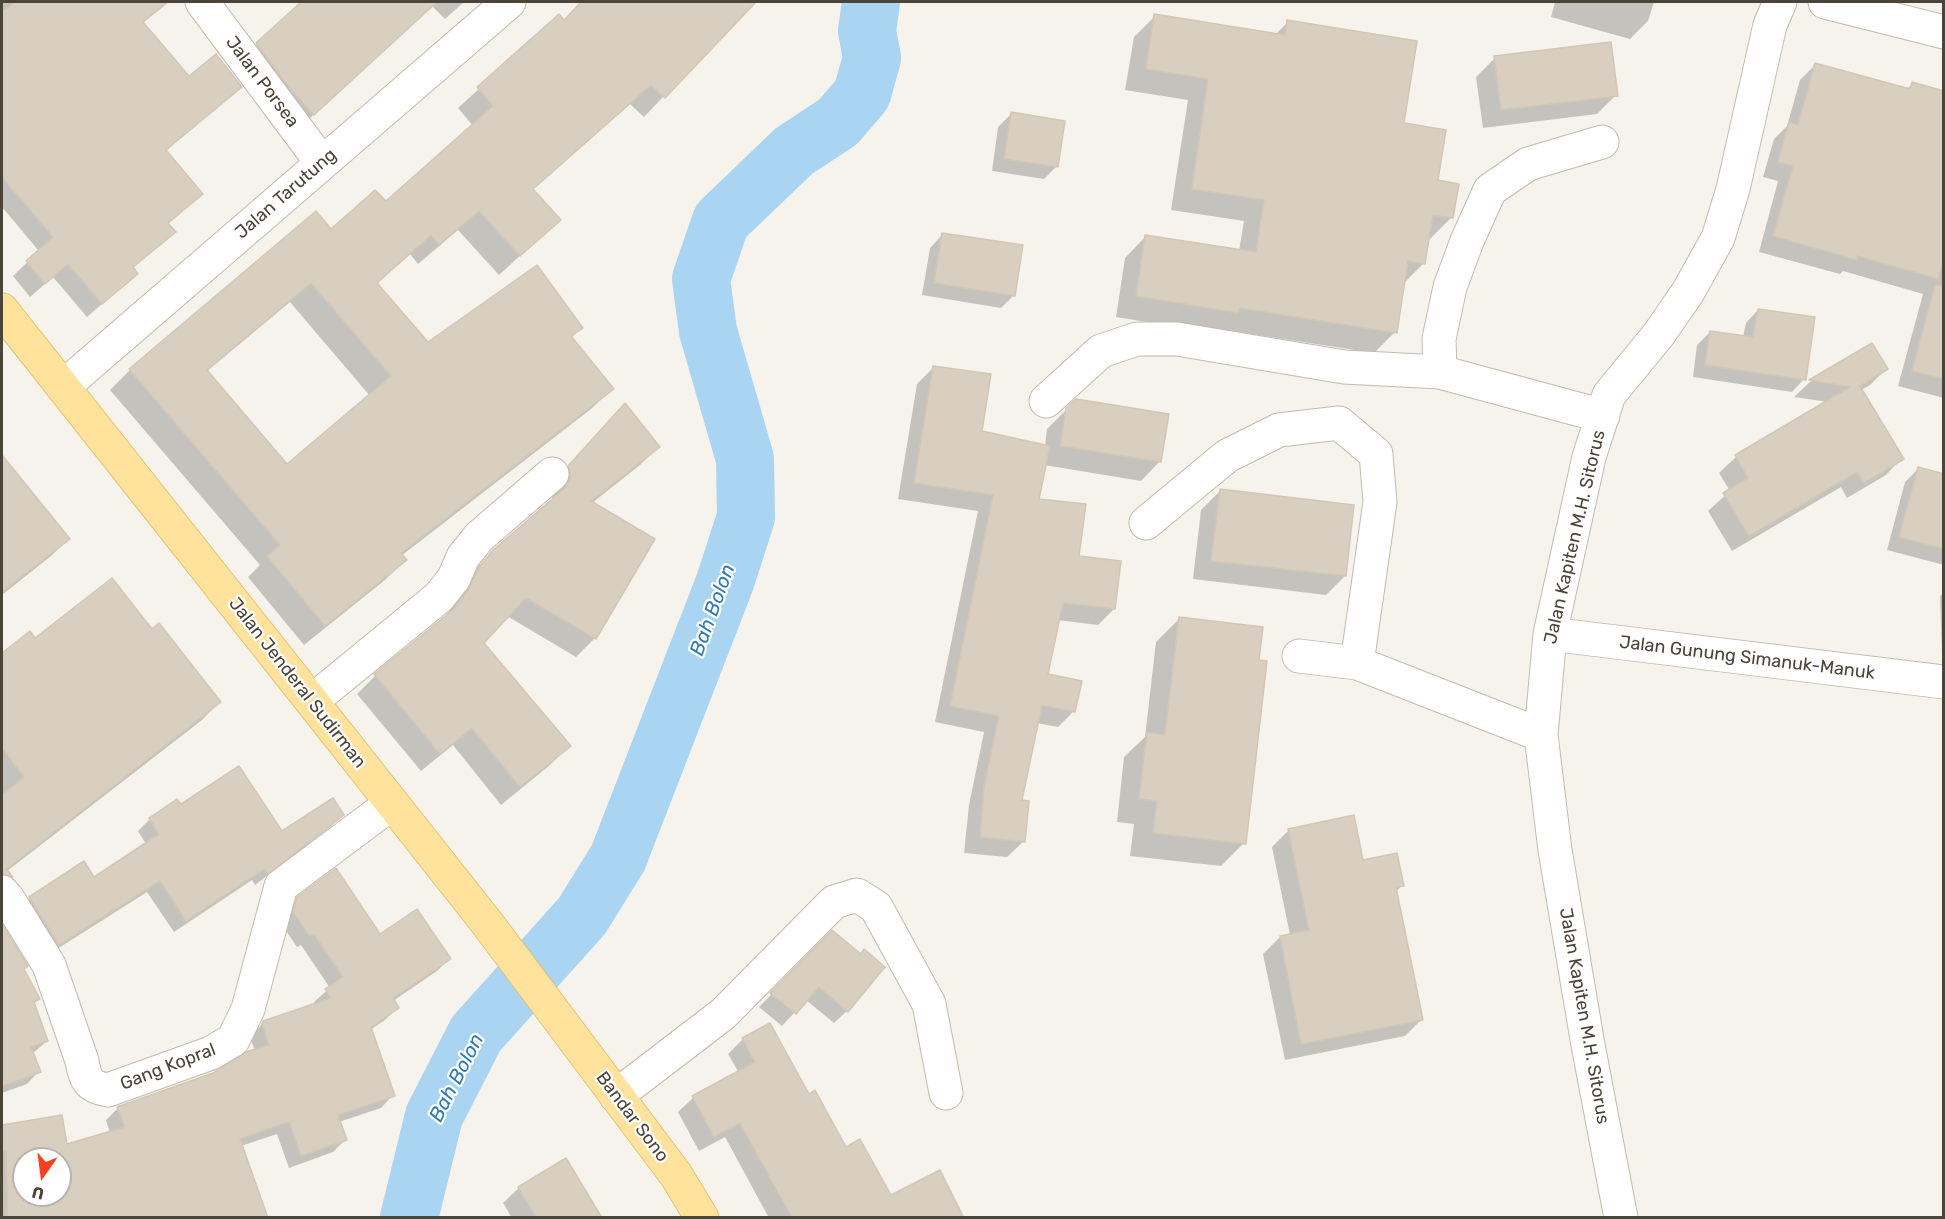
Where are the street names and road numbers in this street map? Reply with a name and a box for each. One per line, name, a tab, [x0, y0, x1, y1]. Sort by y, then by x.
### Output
street label: Jalan Porsea	[221, 32, 303, 132]
street label: Jalan Tarutung	[231, 144, 341, 244]
street label: Jalan Kapiten M.H. Sitorus	[1540, 428, 1610, 646]
street label: Jalan Jenderal Sudirman	[224, 593, 370, 773]
street label: Jalan Gunung Simanuk-Manuk	[1618, 632, 1876, 684]
street label: Jalan Kapiten M.H. Sitorus	[1554, 906, 1614, 1126]
street label: Gang Kopral	[117, 1039, 219, 1095]
street label: Bandar Sono	[591, 1068, 673, 1166]

